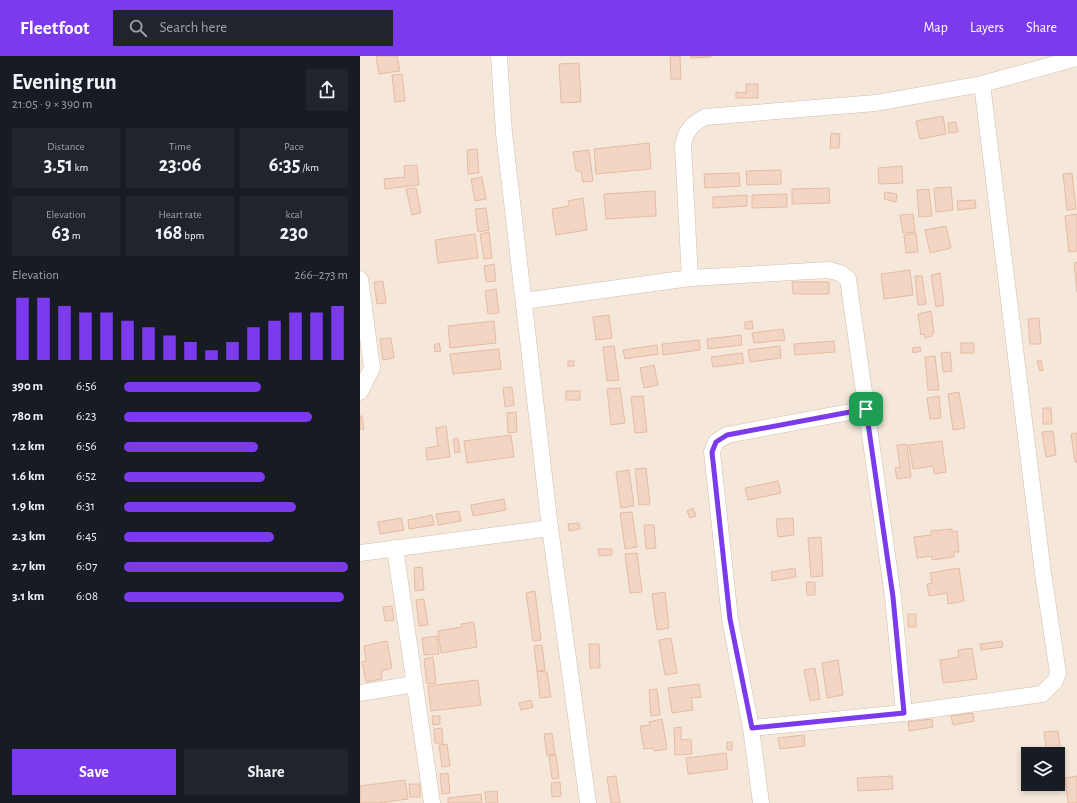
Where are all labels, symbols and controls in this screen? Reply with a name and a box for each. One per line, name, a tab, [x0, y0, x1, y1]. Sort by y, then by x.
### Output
search box	[113, 10, 393, 46]
icon: search	[127, 17, 149, 39]
text: Fleetfoot	[20, 19, 89, 38]
text: Search here	[159, 20, 227, 35]
text: Map	[923, 21, 948, 35]
text: Layers	[970, 21, 1004, 35]
text: Share	[1026, 21, 1057, 35]
button: share	[306, 69, 348, 111]
text: Evening run	[12, 71, 117, 93]
text: 21:05 · 9 × 390 m	[12, 98, 92, 111]
text: Distance	[47, 141, 85, 152]
text: Time	[169, 141, 191, 152]
text: Pace	[284, 141, 304, 152]
text: 3.51	[44, 155, 73, 175]
text: 23:06	[159, 155, 201, 175]
text: 6:35	[269, 155, 300, 175]
text: km	[73, 162, 88, 173]
text: /km	[300, 162, 319, 173]
text: Elevation	[46, 209, 86, 220]
text: Heart rate	[158, 209, 202, 220]
text: kcal	[286, 209, 302, 220]
text: 63	[52, 223, 70, 243]
text: 168	[156, 223, 182, 243]
text: 230	[280, 223, 308, 243]
text: m	[70, 230, 80, 241]
text: bpm	[182, 230, 204, 241]
text: Elevation	[12, 269, 59, 282]
text: 266–273 m	[294, 269, 348, 282]
text: 390 m	[12, 380, 43, 393]
text: 6:56	[76, 380, 97, 393]
pin	[849, 392, 883, 426]
icon: arrive	[855, 398, 877, 420]
text: 780 m	[12, 410, 43, 423]
text: 6:23	[76, 410, 96, 423]
text: 1.2 km	[12, 440, 45, 453]
text: 6:56	[76, 440, 97, 453]
text: 1.6 km	[12, 470, 45, 483]
text: 6:52	[76, 470, 96, 483]
text: 1.9 km	[12, 500, 45, 513]
text: 6:31	[76, 500, 95, 513]
text: 2.3 km	[12, 530, 46, 543]
text: 6:45	[76, 530, 97, 543]
text: 2.7 km	[12, 560, 46, 573]
text: 6:07	[76, 560, 97, 573]
text: 3.1 km	[12, 590, 44, 603]
text: 6:08	[76, 590, 98, 603]
map controls	[1021, 747, 1065, 791]
button: layers	[1021, 747, 1065, 791]
button: Save	[12, 749, 176, 795]
button: Share	[184, 749, 348, 795]

